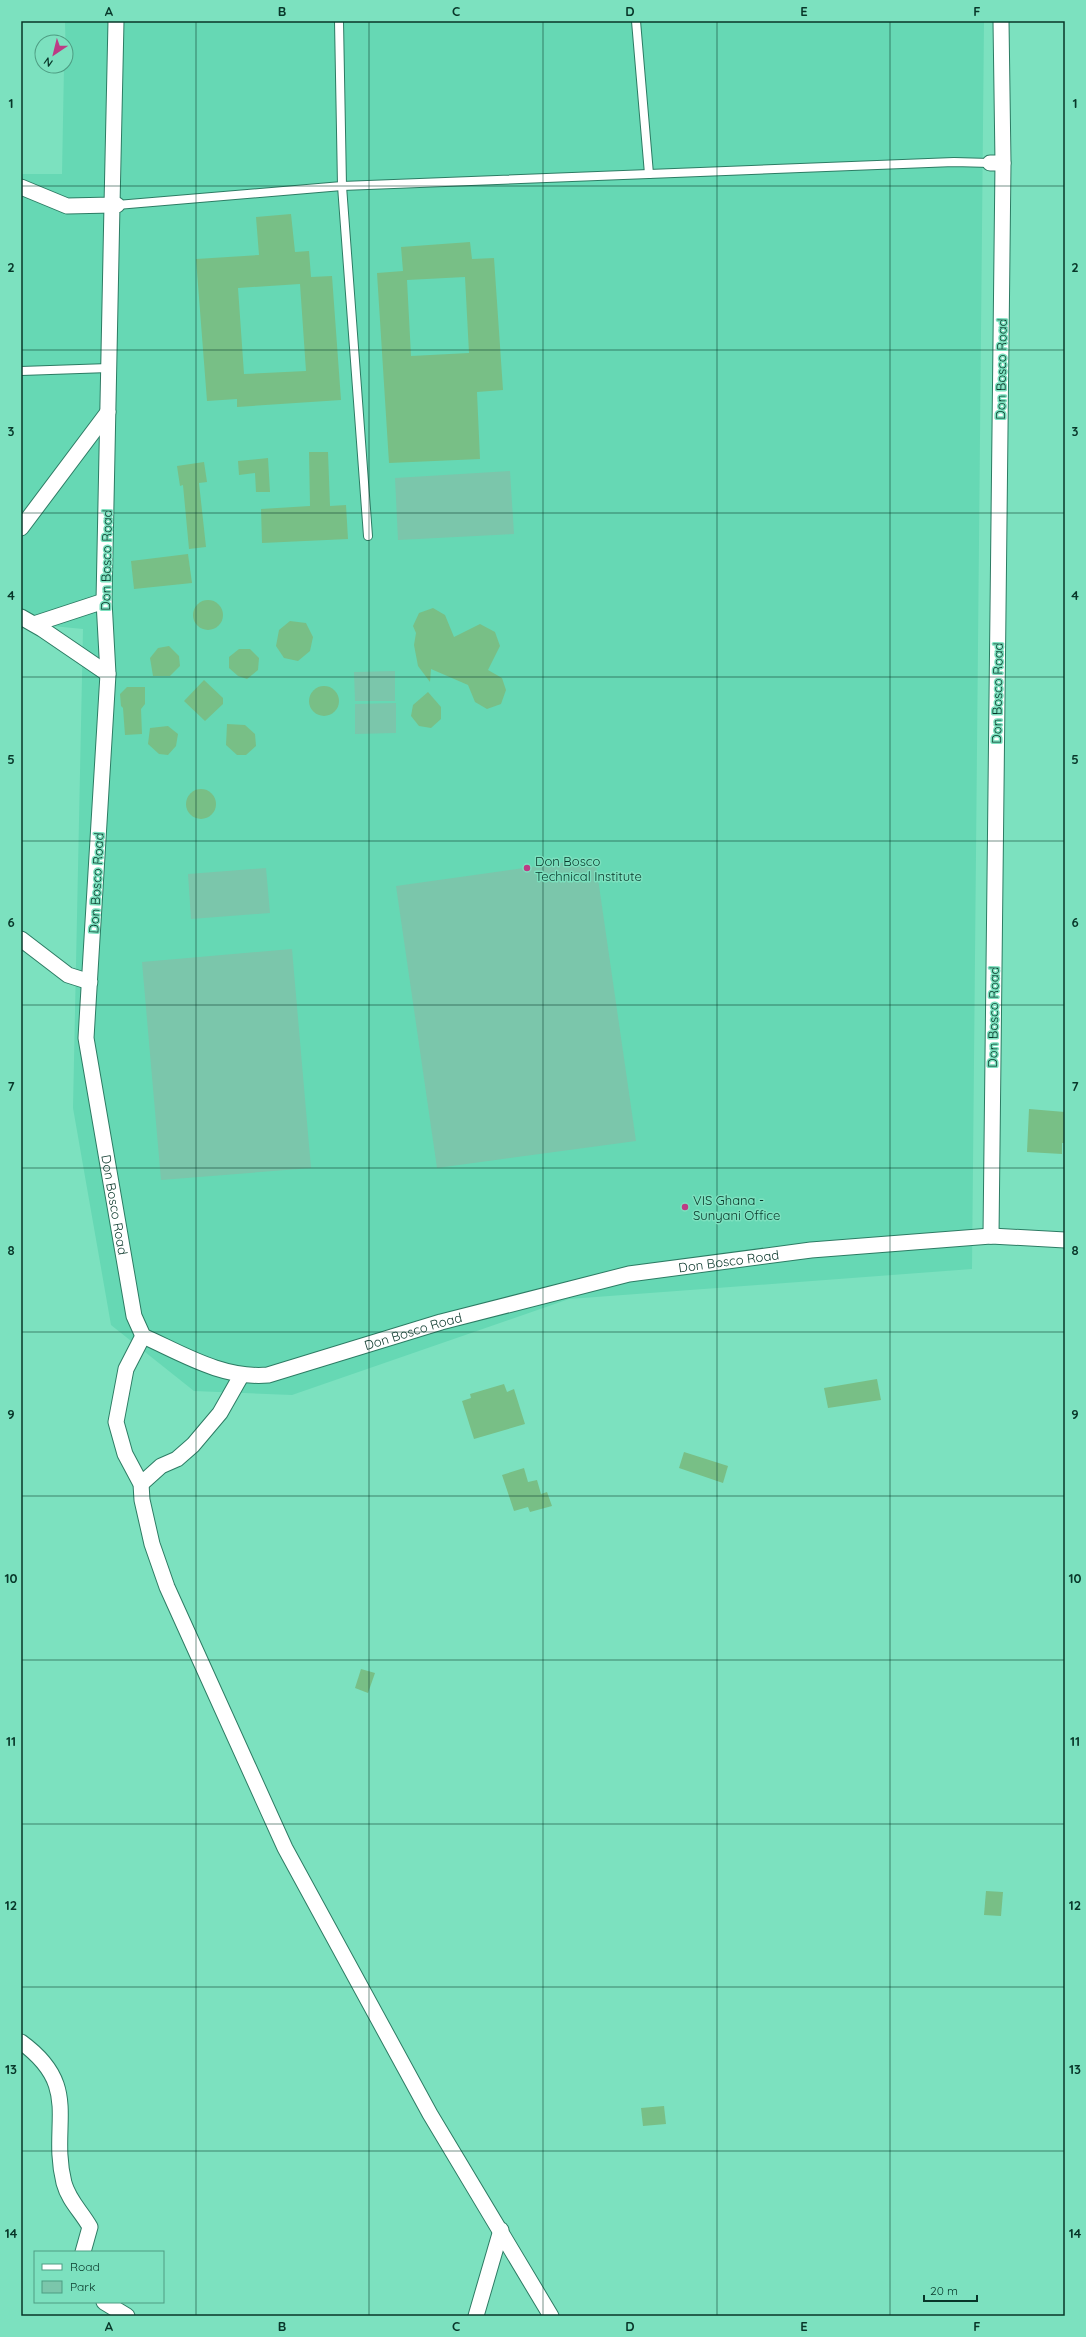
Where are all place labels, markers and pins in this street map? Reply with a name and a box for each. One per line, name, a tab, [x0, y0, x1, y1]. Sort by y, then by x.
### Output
place label: Don Bosco Technical Institute	[535, 853, 642, 884]
marker: Don Bosco Technical Institute	[522, 863, 532, 873]
place label: VIS Ghana - Sunyani Office	[693, 1192, 780, 1223]
marker: VIS Ghana - Sunyani Office	[680, 1202, 690, 1212]

